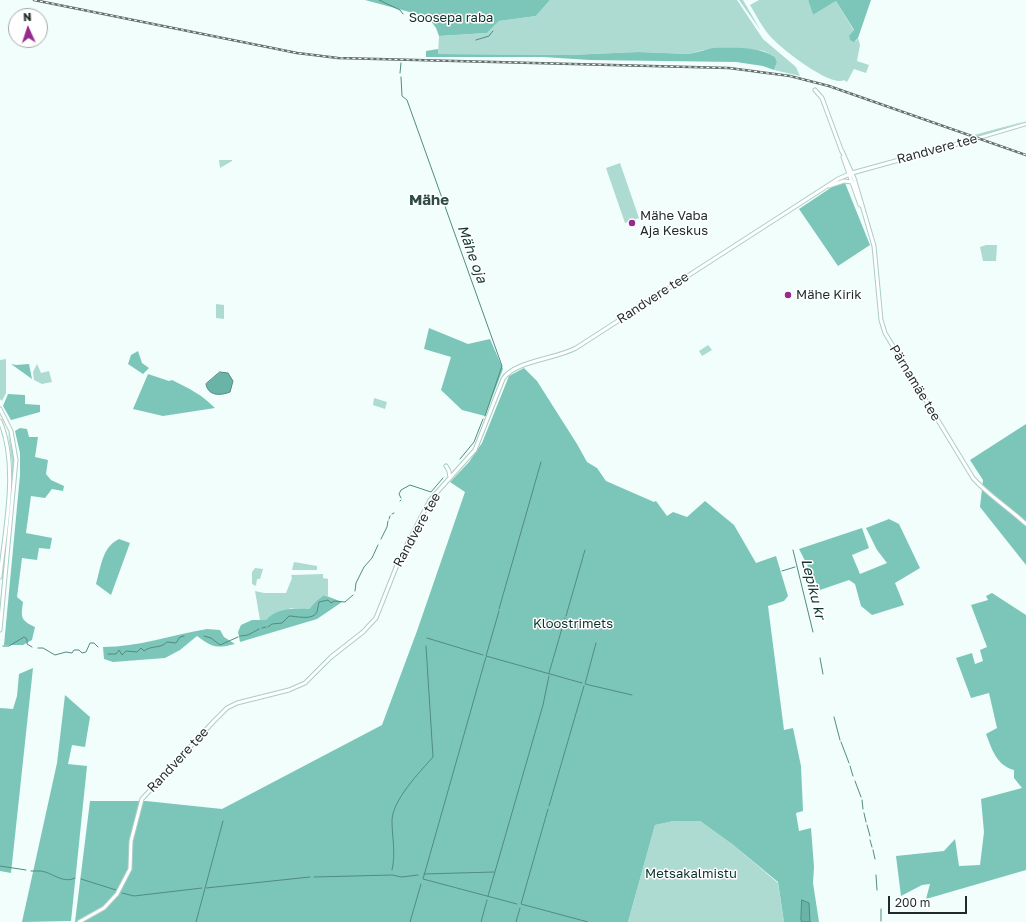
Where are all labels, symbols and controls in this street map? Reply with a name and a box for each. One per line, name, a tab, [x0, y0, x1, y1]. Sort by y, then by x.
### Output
north arrow	[8, 8, 48, 48]
text: N	[23, 10, 32, 23]
park label: Soosepa raba	[409, 10, 493, 26]
street label: Randvere tee	[895, 131, 979, 167]
district label: Mähe	[409, 191, 449, 209]
place label: Mähe Vaba Aja Keskus	[640, 208, 708, 239]
marker: Mähe Vaba Aja Keskus	[627, 218, 637, 228]
water label: Mähe oja	[454, 223, 490, 285]
street label: Randvere tee	[614, 269, 692, 327]
place label: Mähe Kirik	[796, 287, 862, 303]
marker: Mähe Kirik	[783, 290, 793, 300]
street label: Pärnamäe tee	[886, 342, 944, 424]
street label: Randvere tee	[390, 490, 444, 570]
water label: Lepiku kr	[797, 557, 829, 621]
park label: Kloostrimets	[533, 616, 613, 632]
street label: Randvere tee	[144, 724, 212, 796]
park label: Metsakalmistu	[645, 866, 737, 882]
scale bar	[890, 888, 969, 914]
text: 200 m	[895, 895, 930, 910]

